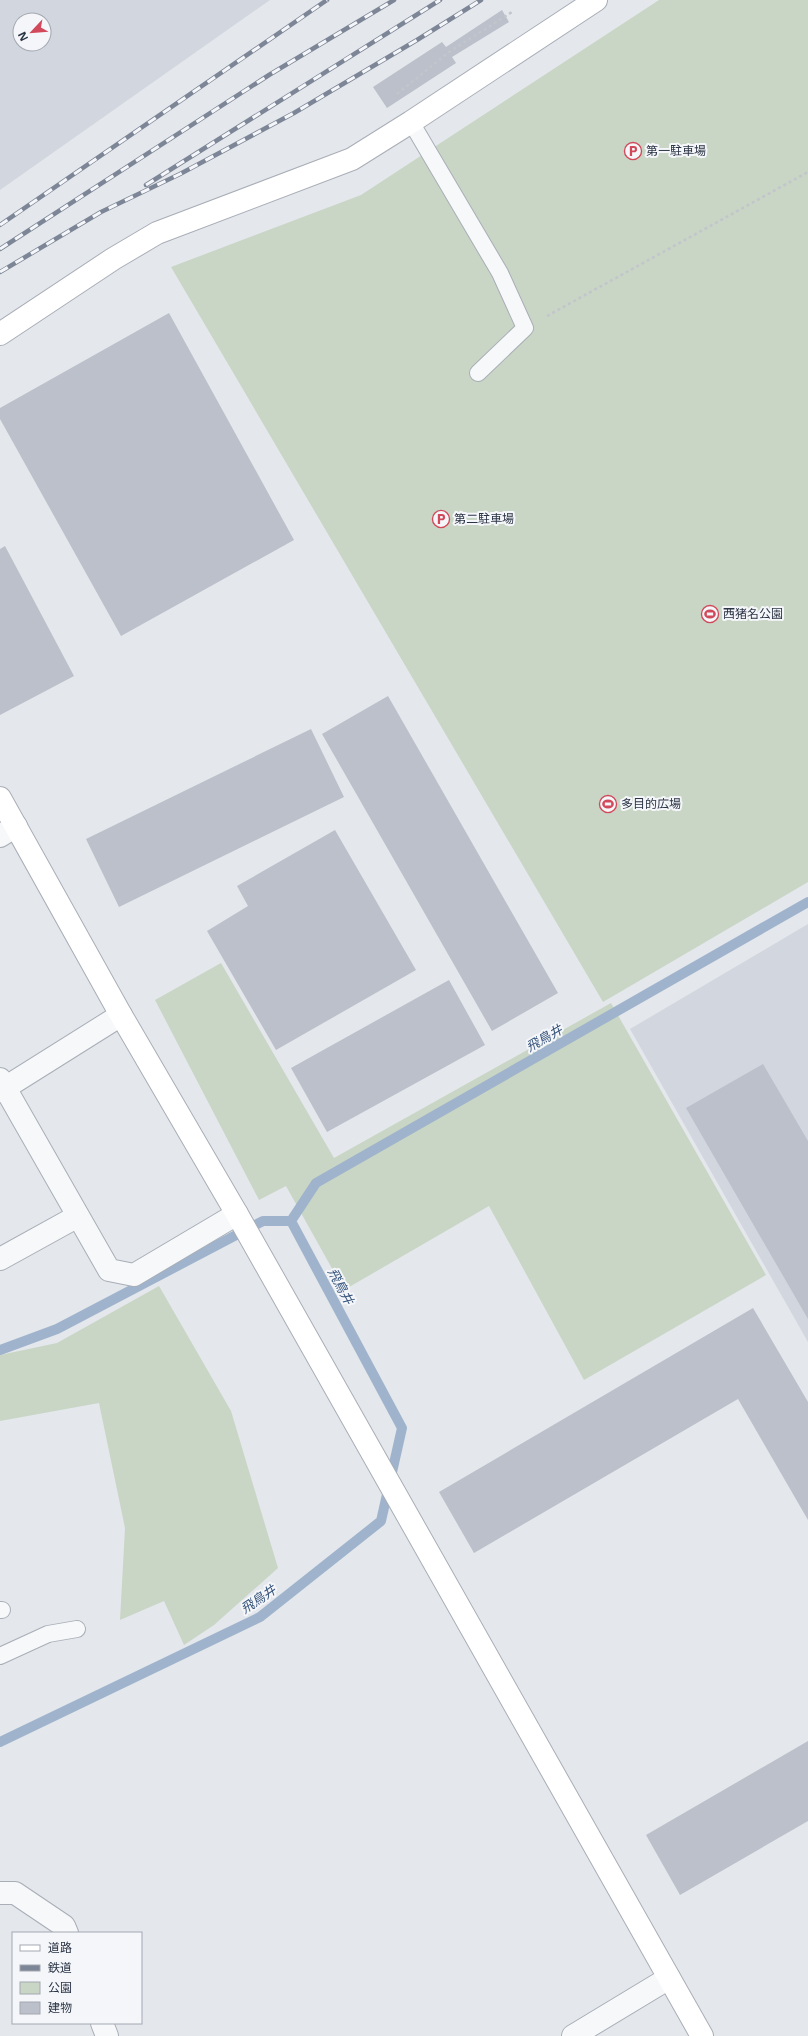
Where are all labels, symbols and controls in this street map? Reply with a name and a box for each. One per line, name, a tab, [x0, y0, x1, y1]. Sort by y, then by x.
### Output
north arrow	[12, 12, 52, 52]
text: N	[14, 29, 31, 44]
parking icon: 第一駐車場	[623, 141, 643, 161]
place label: 第一駐車場	[646, 142, 706, 159]
parking icon: 第二駐車場	[431, 509, 451, 529]
place label: 第二駐車場	[454, 510, 514, 527]
sports icon: 西猪名公園	[700, 604, 720, 624]
place label: 西猪名公園	[723, 605, 783, 622]
sports icon: 多目的広場	[598, 794, 618, 814]
place label: 多目的広場	[621, 795, 681, 812]
water label: 飛鳥井	[523, 1020, 566, 1056]
water label: 飛鳥井	[324, 1265, 359, 1308]
water label: 飛鳥井	[237, 1580, 280, 1617]
legend	[12, 1932, 142, 2024]
text: 道路	[48, 1939, 72, 1956]
text: 鉄道	[48, 1959, 72, 1976]
text: 公園	[48, 1979, 72, 1996]
text: 建物	[48, 1999, 72, 2016]

